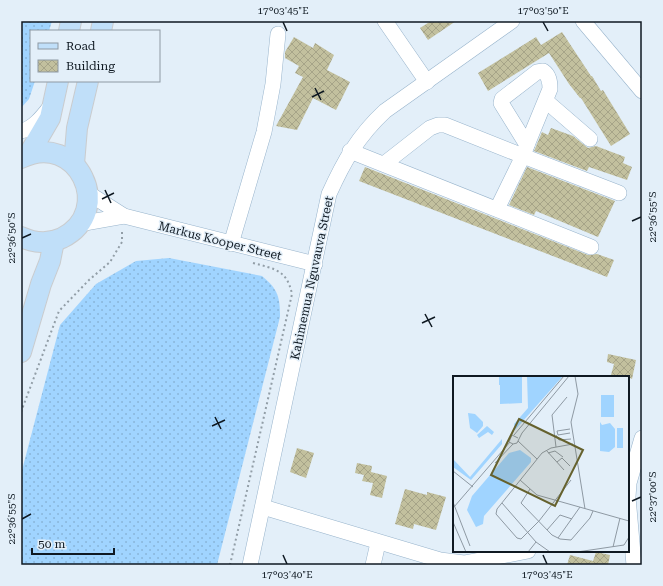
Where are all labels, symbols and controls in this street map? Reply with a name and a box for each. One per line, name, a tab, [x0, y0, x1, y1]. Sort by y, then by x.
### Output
text: 17°03'45"E	[257, 5, 309, 16]
text: 17°03'50"E	[517, 5, 569, 16]
legend	[30, 30, 160, 82]
text: Road	[66, 39, 96, 53]
text: Building	[66, 59, 115, 73]
text: 22°36'55"S	[647, 192, 658, 242]
street label: Kahimemua Nguvauva Street	[288, 194, 336, 361]
text: 22°36'50"S	[6, 213, 17, 263]
street label: Markus Kooper Street	[157, 219, 284, 263]
inset map	[453, 376, 629, 552]
text: 22°37'00"S	[647, 472, 658, 522]
text: 22°36'55"S	[6, 494, 17, 544]
scale bar	[32, 530, 114, 556]
text: 50 m	[38, 537, 65, 551]
text: 17°03'40"E	[261, 569, 313, 580]
text: 17°03'45"E	[521, 569, 573, 580]

